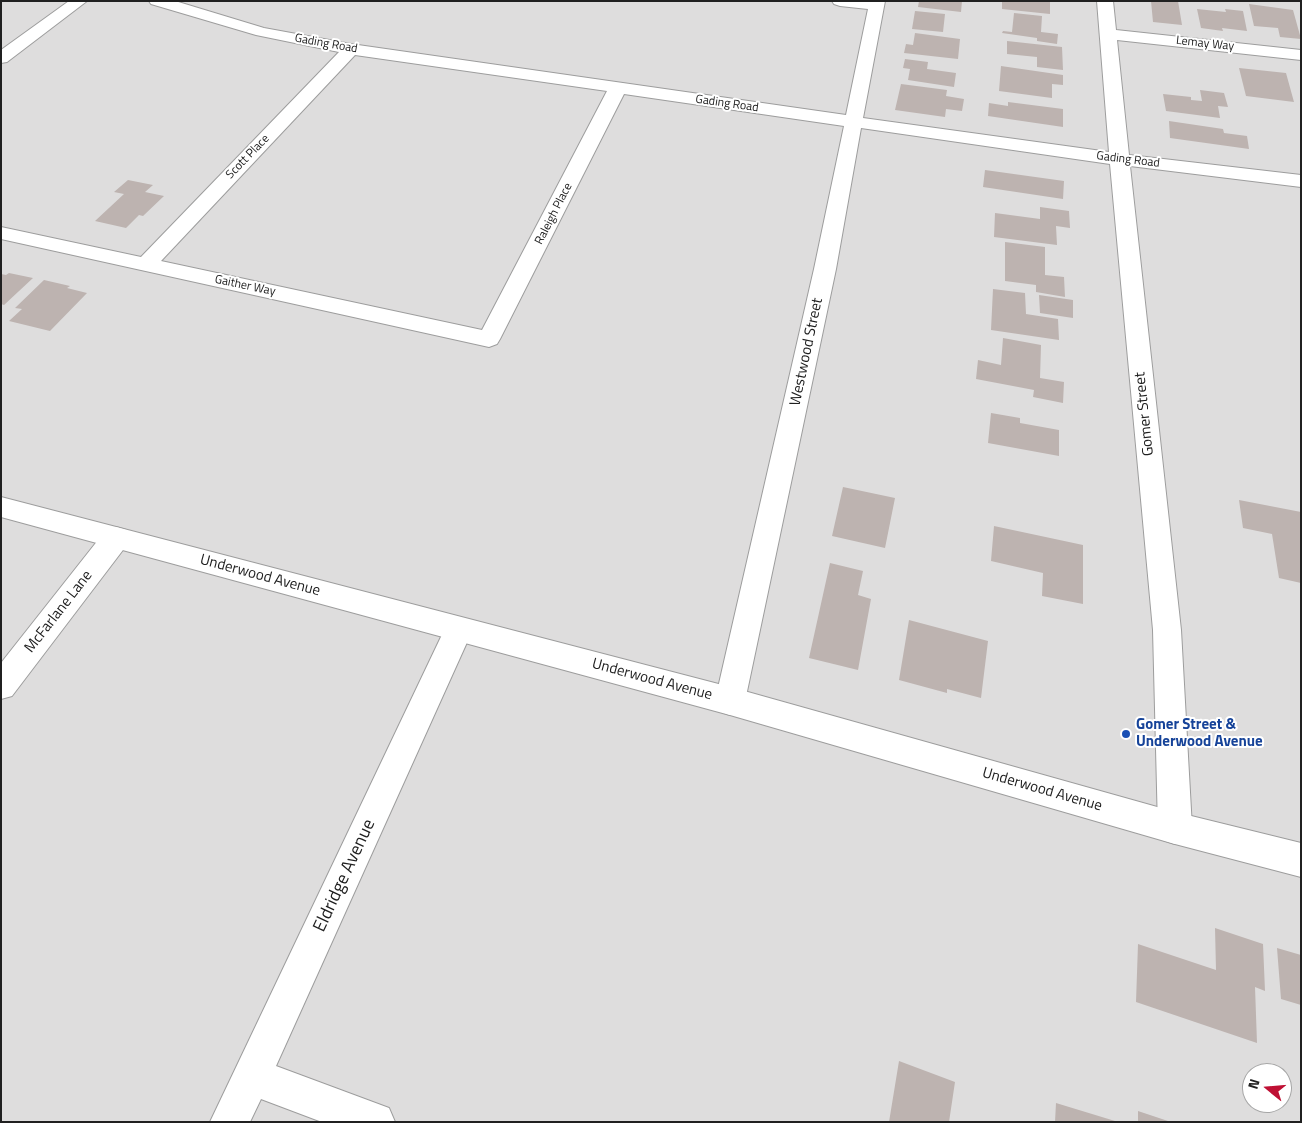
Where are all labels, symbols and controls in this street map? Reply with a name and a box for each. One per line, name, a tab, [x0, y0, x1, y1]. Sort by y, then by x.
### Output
street label: Gading Road	[293, 31, 359, 57]
street label: Lemay Way	[1175, 34, 1235, 54]
street label: Gading Road	[695, 92, 759, 116]
street label: Scott Place	[223, 132, 273, 182]
street label: Gading Road	[1096, 149, 1160, 171]
street label: Raleigh Place	[532, 181, 576, 247]
street label: Gaither Way	[213, 273, 277, 299]
street label: Westwood Street	[787, 296, 827, 408]
street label: Gomer Street	[1132, 371, 1158, 457]
street label: Underwood Avenue	[198, 551, 322, 601]
street label: McFarlane Lane	[21, 567, 97, 657]
street label: Underwood Avenue	[590, 655, 714, 705]
place label: Gomer Street & Underwood Avenue	[1136, 716, 1263, 751]
marker: Gomer Street & Underwood Avenue	[1120, 728, 1132, 740]
street label: Underwood Avenue	[980, 764, 1104, 816]
street label: Eldridge Avenue	[309, 816, 381, 936]
north arrow	[1242, 1063, 1292, 1113]
text: N	[1242, 1076, 1265, 1091]

